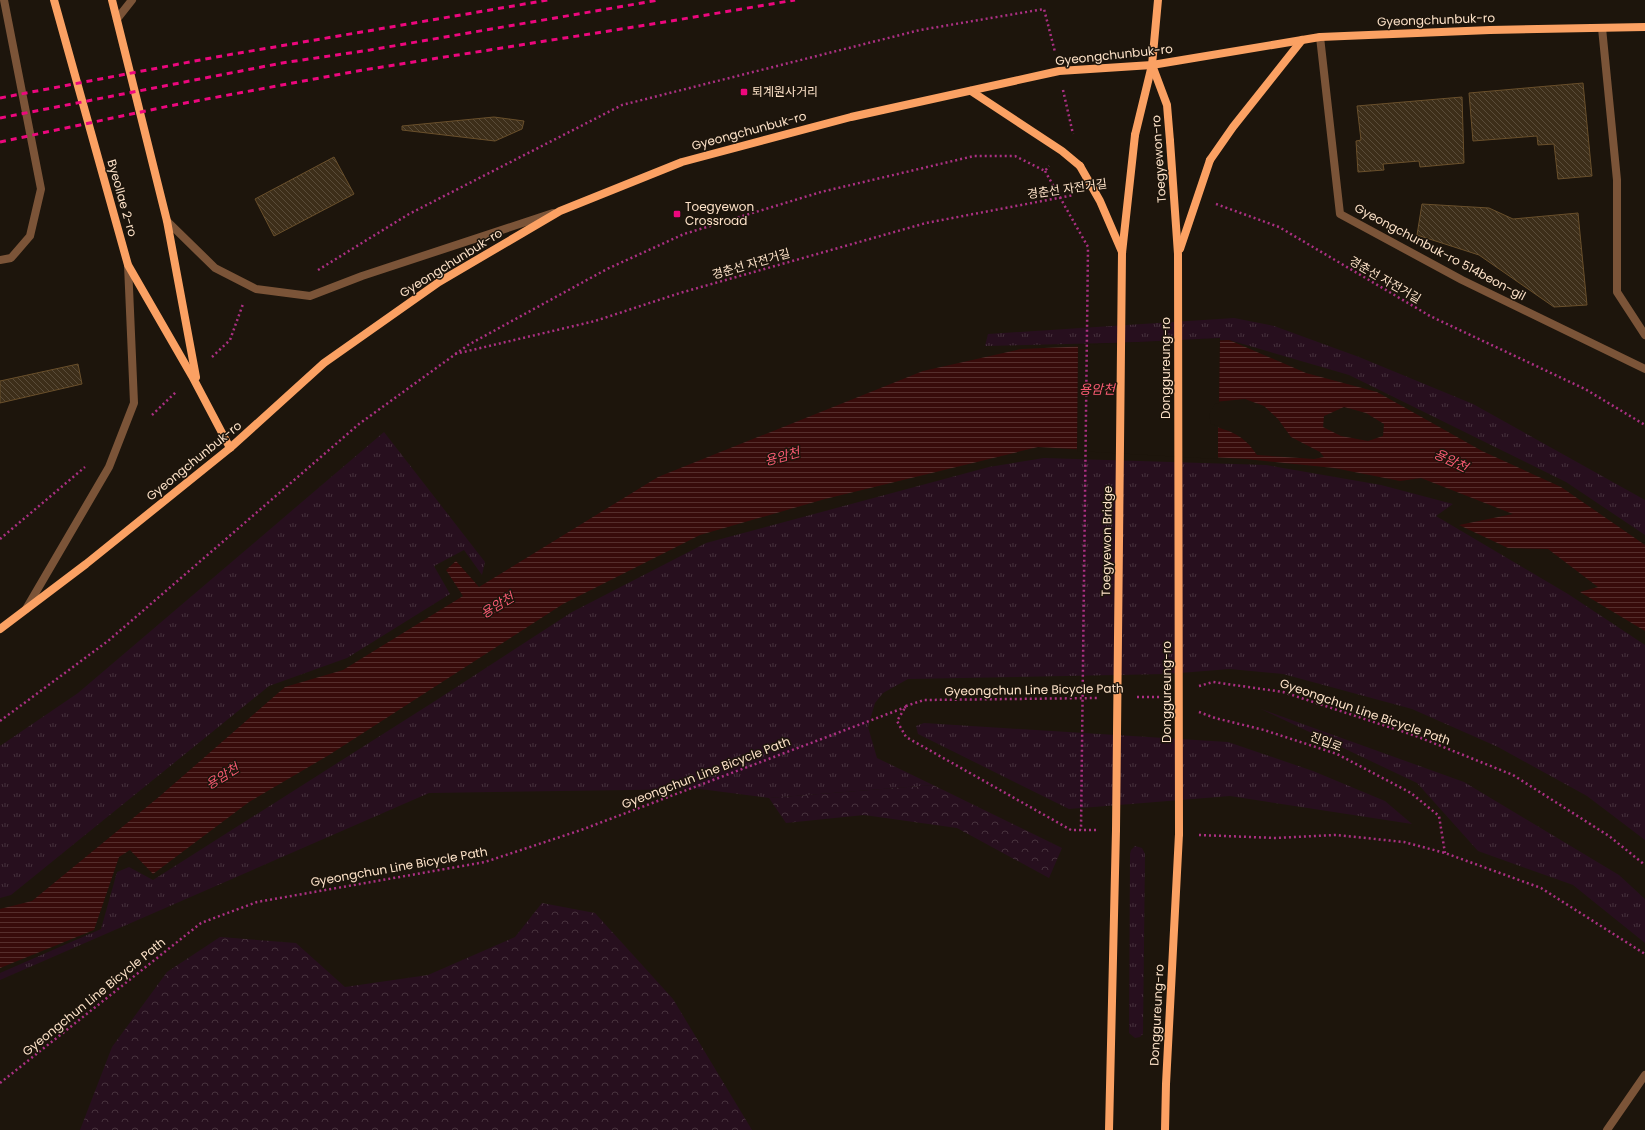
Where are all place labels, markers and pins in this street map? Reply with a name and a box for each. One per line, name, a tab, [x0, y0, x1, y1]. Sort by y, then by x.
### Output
place label: 퇴계원사거리	[752, 83, 818, 100]
marker: 퇴계원사거리	[739, 87, 749, 97]
place label: Toegyewon Crossroad	[685, 198, 754, 229]
marker: Toegyewon Crossroad	[672, 209, 682, 219]

